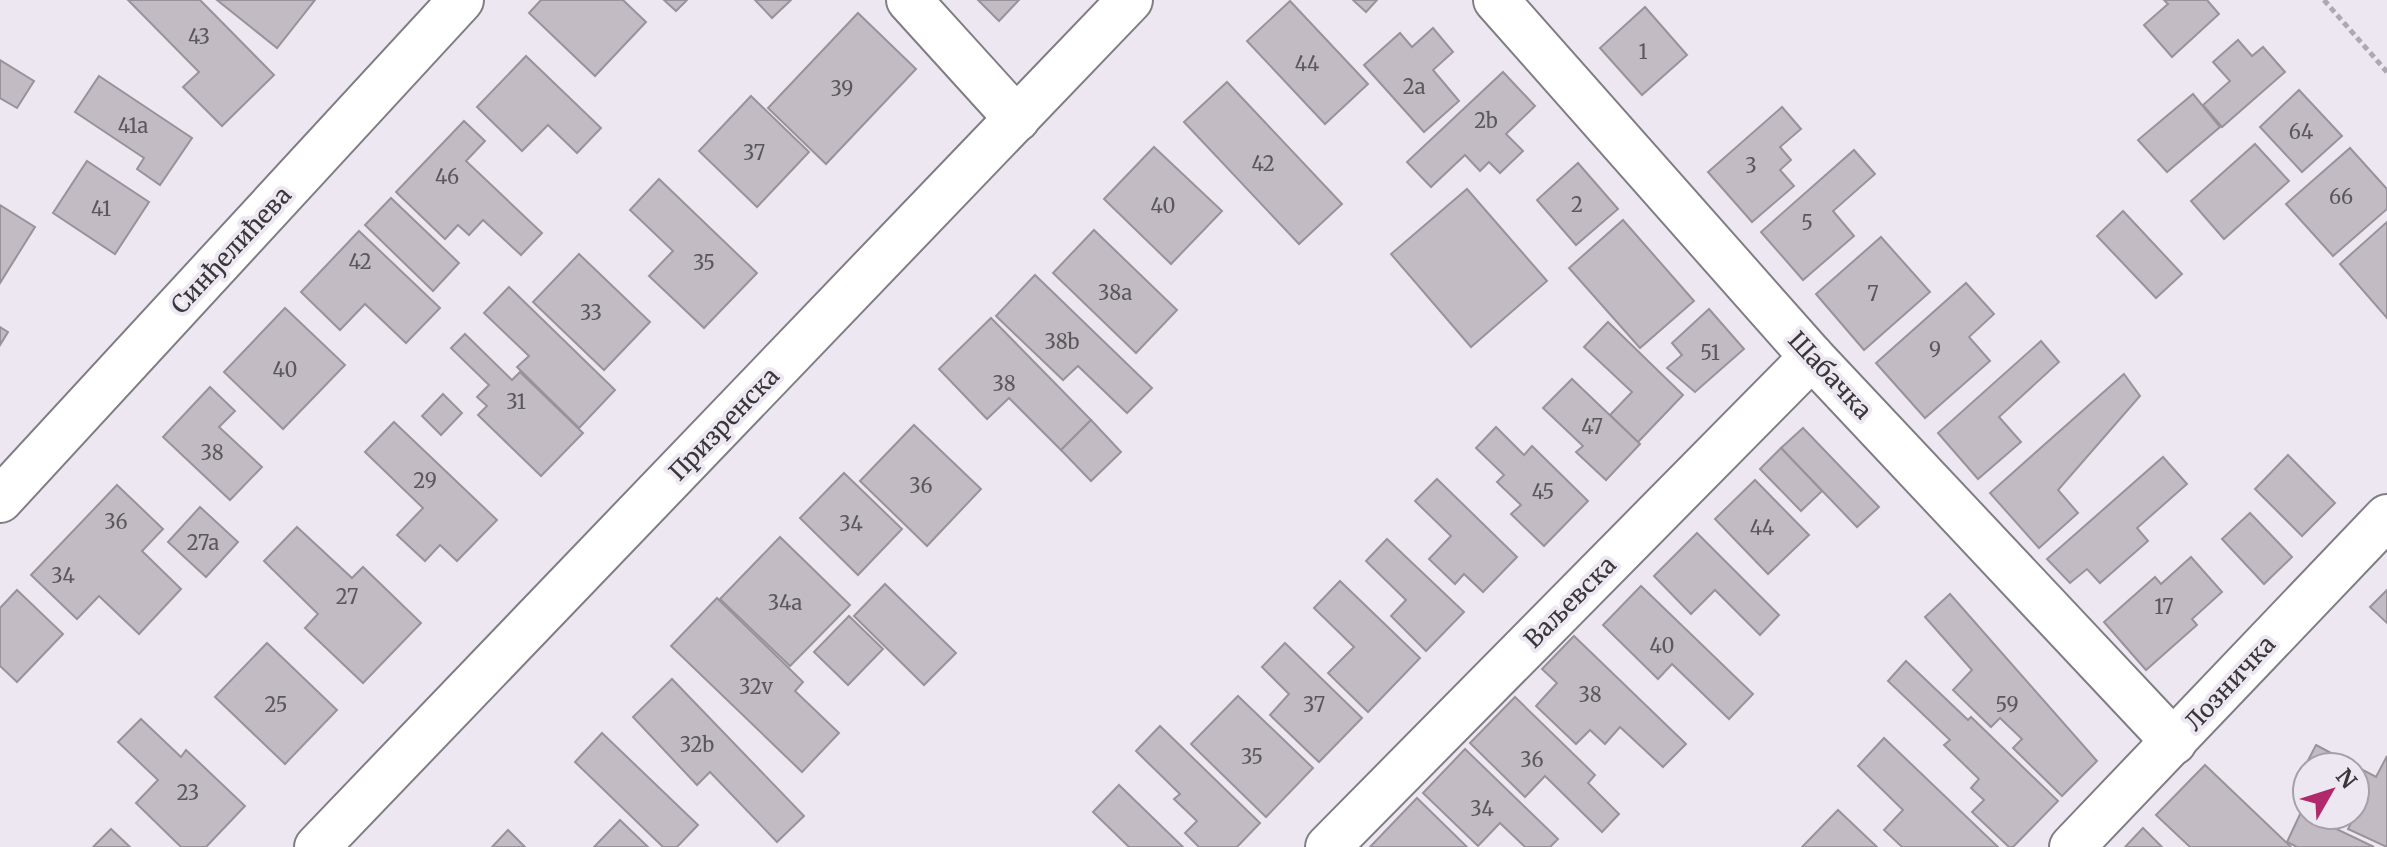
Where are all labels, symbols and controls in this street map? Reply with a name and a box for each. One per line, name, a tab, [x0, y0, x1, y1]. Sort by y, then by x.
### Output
house number: 43	[188, 24, 210, 49]
house number: 1	[1638, 39, 1648, 64]
house number: 44	[1295, 51, 1319, 76]
house number: 2a	[1403, 74, 1426, 99]
house number: 39	[831, 76, 853, 101]
house number: 2b	[1474, 108, 1498, 133]
house number: 41a	[118, 113, 149, 138]
house number: 64	[2289, 119, 2313, 144]
house number: 37	[743, 140, 765, 165]
house number: 42	[1251, 151, 1275, 176]
house number: 3	[1745, 153, 1757, 178]
house number: 46	[435, 164, 459, 189]
street label: Синђелићева	[164, 180, 298, 320]
house number: 66	[2329, 184, 2353, 209]
house number: 2	[1571, 192, 1583, 217]
house number: 40	[1151, 193, 1175, 218]
house number: 41	[91, 196, 111, 221]
house number: 5	[1801, 210, 1813, 235]
house number: 42	[348, 249, 372, 274]
house number: 35	[693, 250, 715, 275]
house number: 38a	[1098, 280, 1132, 305]
house number: 7	[1867, 281, 1879, 306]
house number: 33	[580, 300, 602, 325]
street label: Шабачка	[1781, 325, 1879, 426]
house number: 38b	[1044, 329, 1080, 354]
house number: 9	[1929, 337, 1941, 362]
house number: 51	[1700, 340, 1720, 365]
house number: 40	[273, 357, 297, 382]
street label: Призренска	[662, 361, 786, 487]
house number: 38	[992, 371, 1016, 396]
house number: 31	[506, 389, 526, 414]
house number: 47	[1581, 414, 1603, 439]
house number: 38	[200, 440, 224, 465]
house number: 29	[413, 468, 437, 493]
house number: 36	[909, 473, 933, 498]
house number: 45	[1532, 479, 1554, 504]
house number: 36	[104, 509, 128, 534]
house number: 34	[839, 511, 863, 536]
house number: 44	[1750, 515, 1774, 540]
house number: 27a	[187, 530, 220, 555]
street label: Ваљевска	[1518, 549, 1623, 654]
house number: 34	[51, 563, 75, 588]
house number: 27	[336, 584, 358, 609]
house number: 34a	[768, 590, 803, 615]
house number: 17	[2154, 594, 2174, 619]
street label: Лозничка	[2178, 629, 2282, 737]
house number: 40	[1650, 633, 1674, 658]
house number: 32v	[739, 674, 774, 699]
house number: 38	[1578, 682, 1602, 707]
house number: 25	[265, 692, 287, 717]
house number: 37	[1303, 692, 1325, 717]
house number: 59	[1995, 692, 2019, 717]
house number: 32b	[680, 732, 714, 757]
house number: 35	[1241, 744, 1263, 769]
house number: 36	[1520, 747, 1544, 772]
north arrow	[2291, 751, 2371, 831]
text: N	[2330, 763, 2363, 794]
house number: 23	[177, 780, 199, 805]
house number: 34	[1470, 796, 1494, 821]

